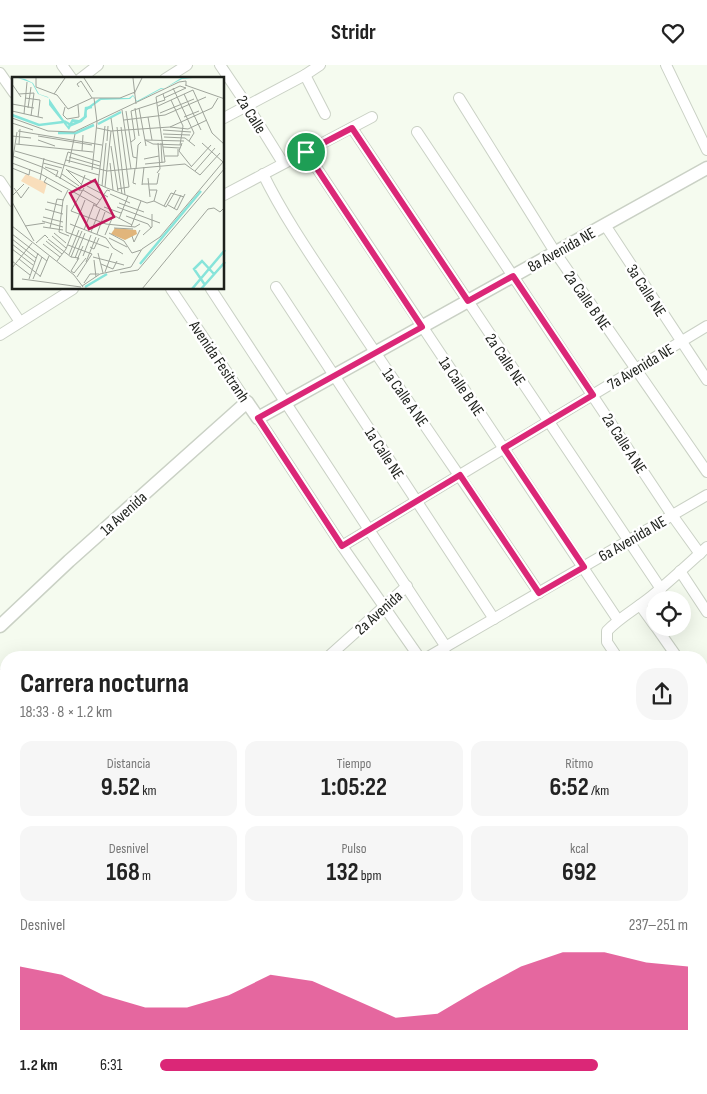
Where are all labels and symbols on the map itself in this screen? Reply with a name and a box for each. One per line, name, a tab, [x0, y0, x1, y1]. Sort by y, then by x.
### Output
inset map	[12, 77, 225, 290]
street label: 2a Calle	[232, 92, 270, 137]
pin	[285, 131, 327, 173]
street label: 8a Avenida NE	[524, 224, 599, 277]
street label: 3a Calle NE	[622, 261, 670, 321]
street label: 2a Calle B NE	[559, 267, 614, 334]
street label: Avenida Fesitranh	[184, 317, 253, 406]
street label: 2a Calle NE	[480, 330, 529, 389]
street label: 7a Avenida NE	[604, 340, 677, 394]
street label: 1a Calle B NE	[434, 354, 487, 420]
street label: 1a Calle A NE	[378, 365, 432, 431]
street label: 2a Calle A NE	[597, 410, 650, 478]
street label: 1a Calle NE	[360, 424, 407, 483]
street label: 1a Avenida	[97, 488, 151, 540]
street label: 6a Avenida NE	[596, 512, 670, 566]
street label: 2a Avenida	[351, 587, 407, 639]

